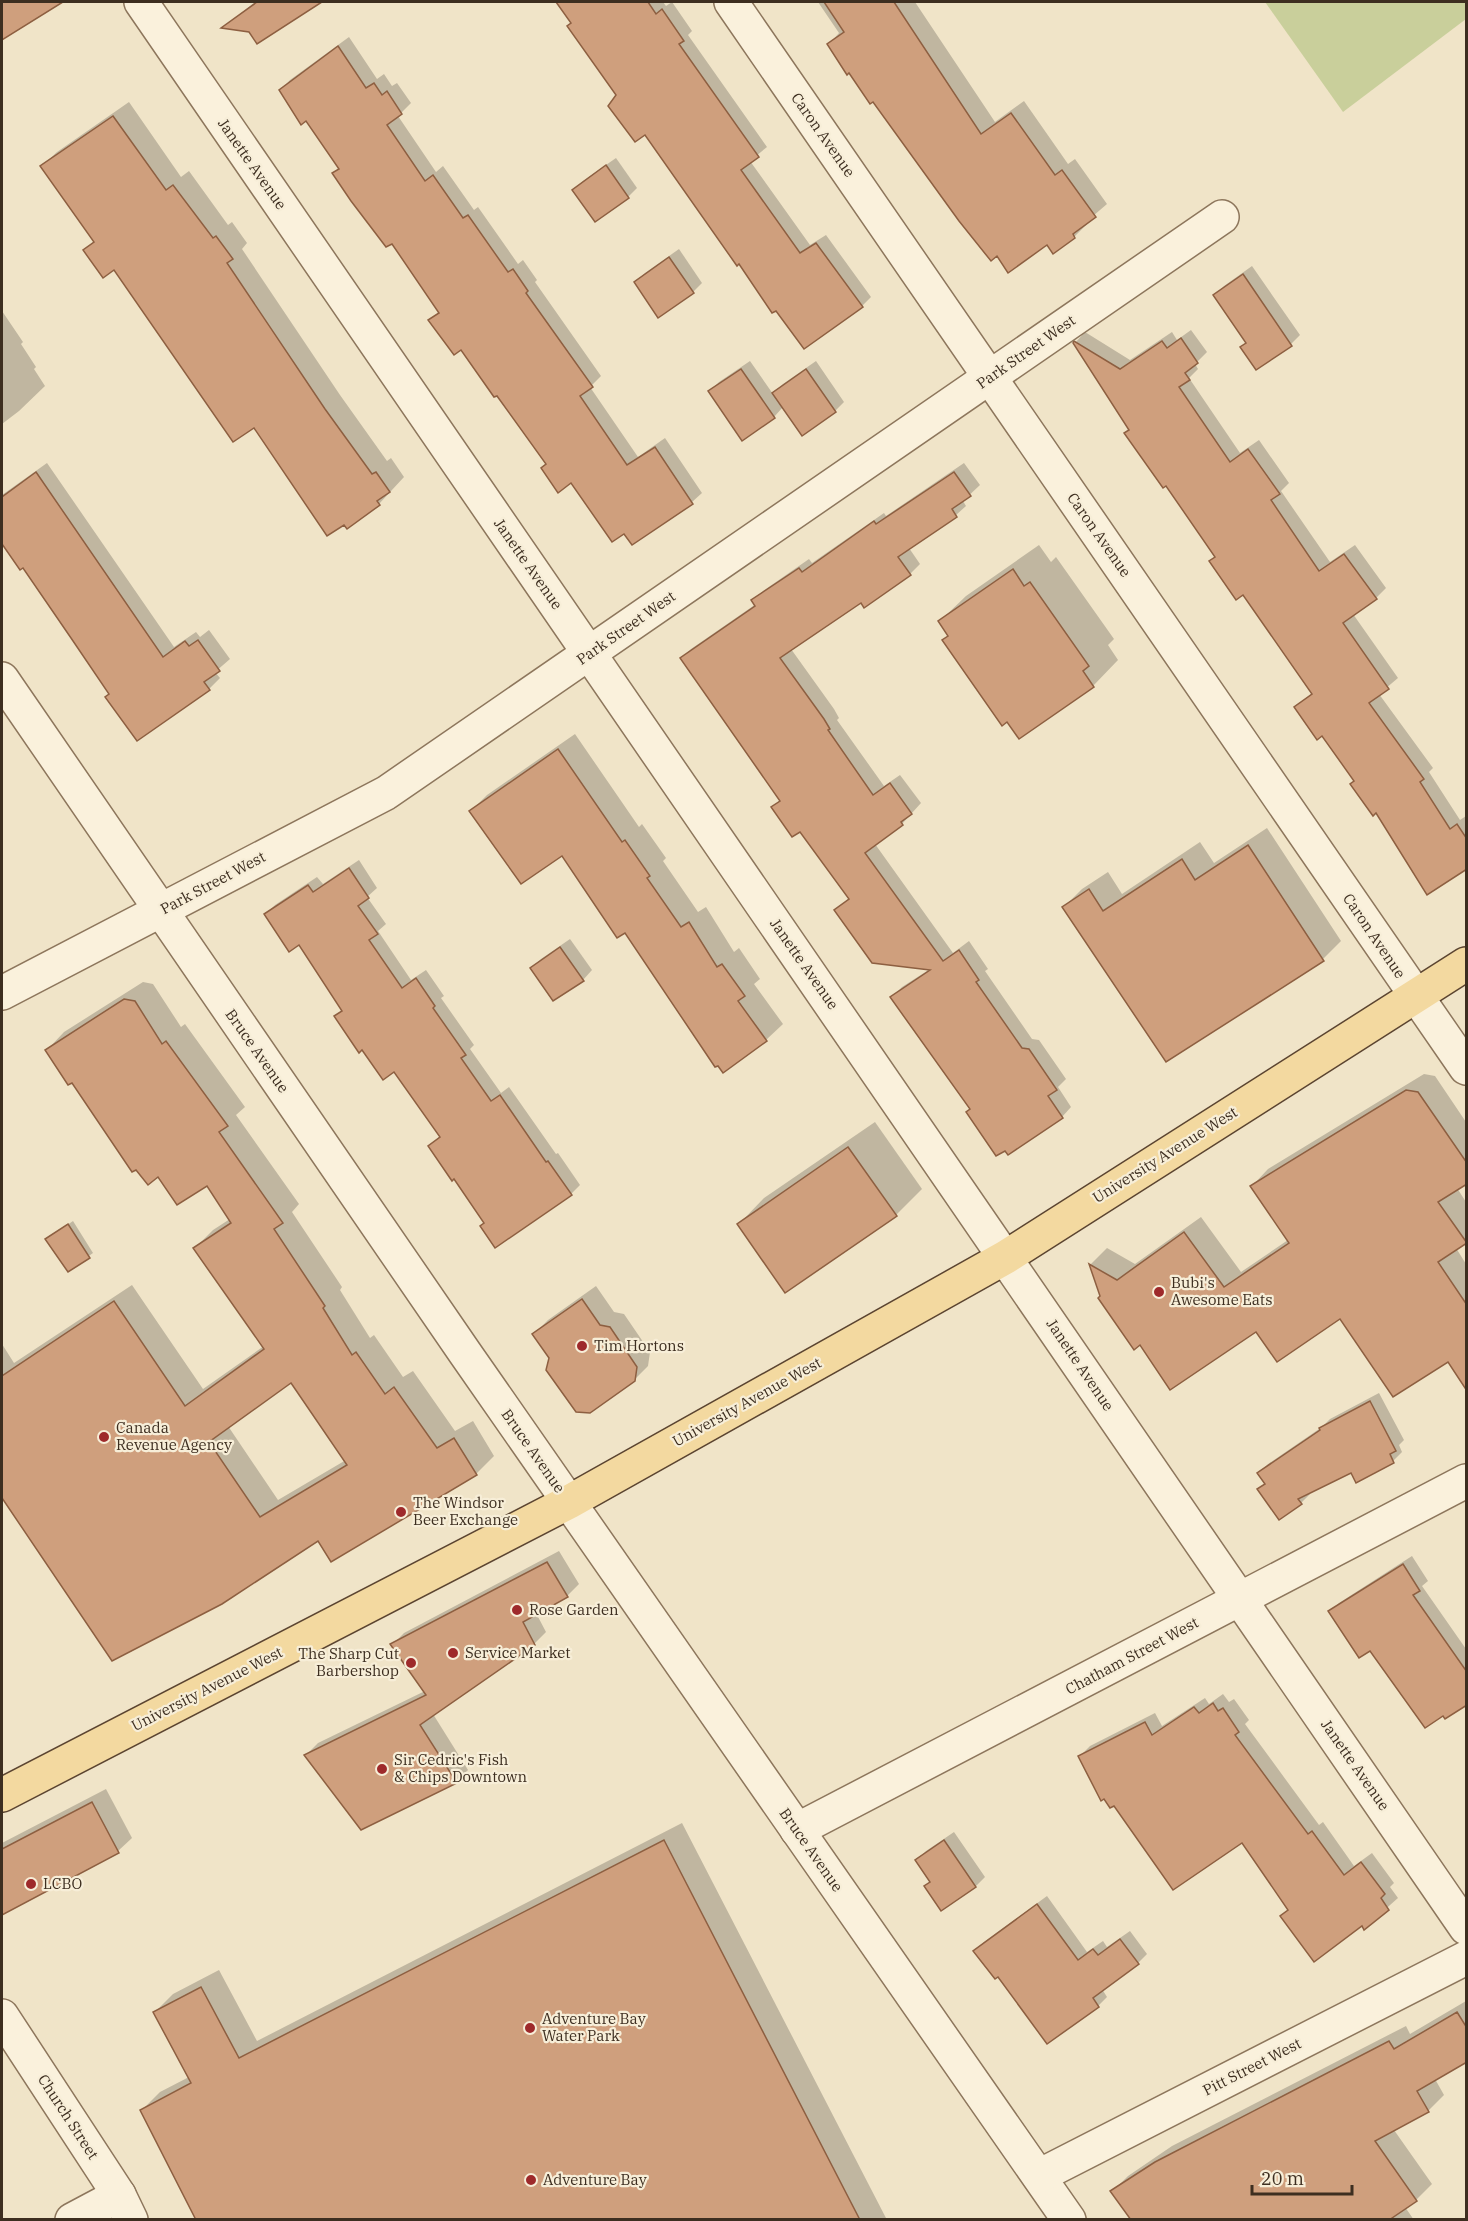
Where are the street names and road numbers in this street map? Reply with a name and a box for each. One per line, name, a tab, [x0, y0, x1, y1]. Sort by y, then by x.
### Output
street label: Caron Avenue	[787, 89, 859, 181]
street label: Janette Avenue	[214, 114, 291, 213]
street label: Park Street West	[973, 310, 1079, 393]
street label: Caron Avenue	[1063, 489, 1135, 581]
street label: Janette Avenue	[490, 514, 567, 613]
street label: Park Street West	[573, 586, 679, 669]
street label: Park Street West	[157, 847, 269, 918]
street label: Caron Avenue	[1339, 890, 1410, 982]
street label: Janette Avenue	[766, 914, 843, 1013]
street label: Bruce Avenue	[221, 1005, 293, 1096]
street label: University Avenue West	[1089, 1102, 1241, 1207]
street label: Janette Avenue	[1043, 1315, 1118, 1415]
street label: University Avenue West	[669, 1353, 825, 1450]
street label: Bruce Avenue	[497, 1405, 569, 1496]
street label: Chatham Street West	[1062, 1612, 1201, 1699]
street label: University Avenue West	[128, 1642, 286, 1735]
street label: Janette Avenue	[1317, 1715, 1394, 1814]
street label: Bruce Avenue	[775, 1804, 847, 1895]
street label: Pitt Street West	[1199, 2034, 1304, 2100]
street label: Church Street	[34, 2071, 103, 2163]

